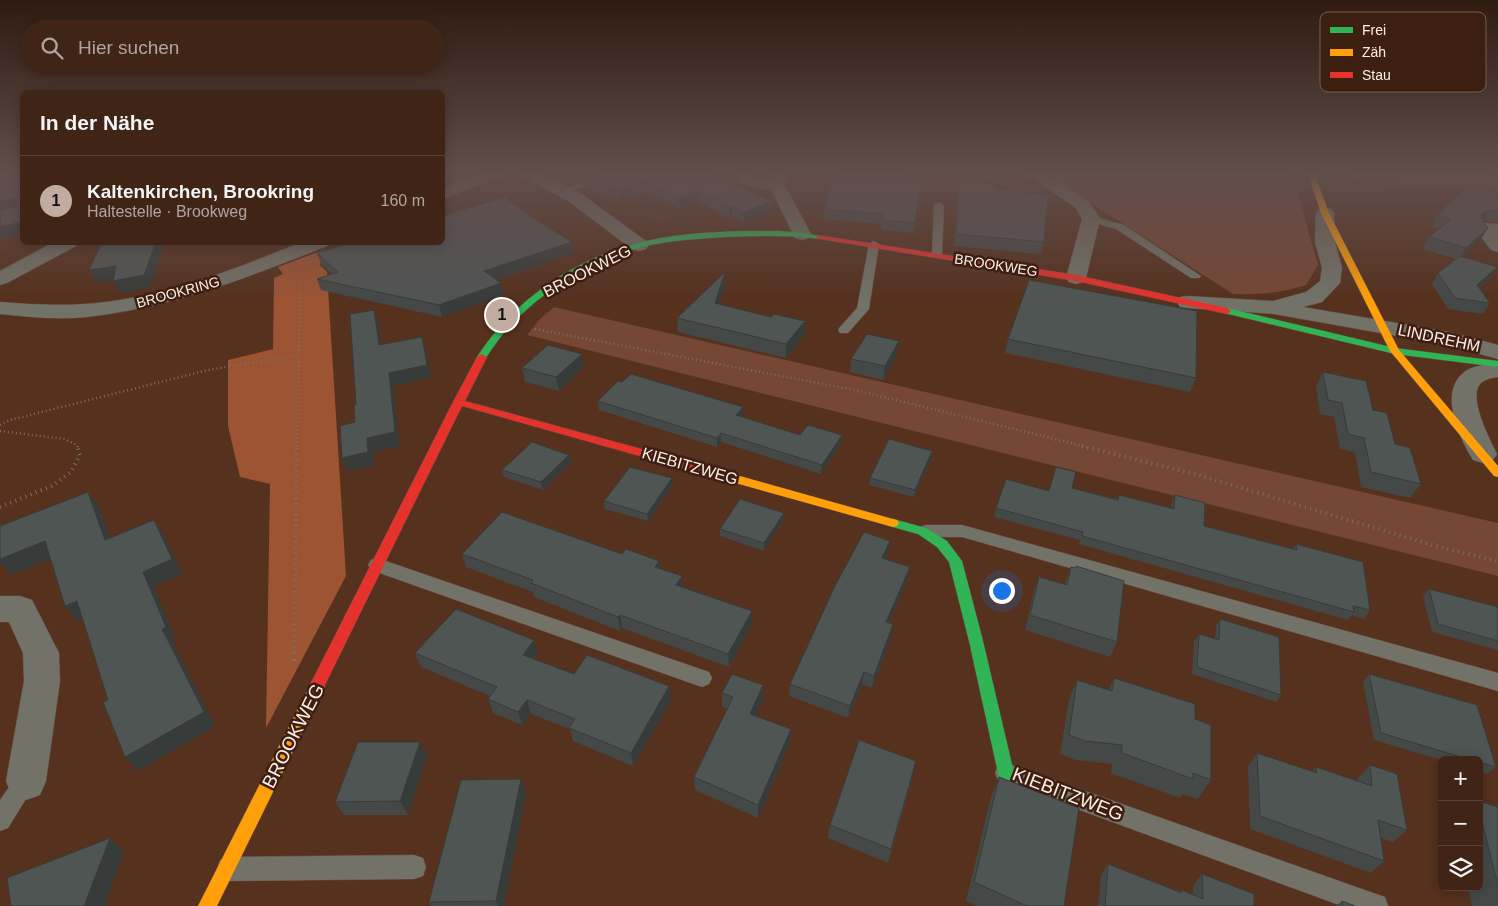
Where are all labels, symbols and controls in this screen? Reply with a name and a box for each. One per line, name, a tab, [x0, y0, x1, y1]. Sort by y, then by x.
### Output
legend	[1320, 12, 1486, 92]
search box	[20, 20, 445, 75]
text: Frei	[1362, 22, 1386, 38]
icon: search	[38, 34, 66, 62]
text: Hier suchen	[78, 37, 179, 58]
text: Zäh	[1362, 44, 1386, 60]
text: Stau	[1362, 67, 1391, 83]
text: In der Nähe	[40, 111, 154, 134]
text: Kaltenkirchen, Brookring	[87, 181, 314, 202]
text: 1	[52, 192, 60, 209]
text: 160 m	[381, 192, 425, 209]
text: Haltestelle · Brookweg	[87, 203, 247, 220]
street label: BROOKWEG	[540, 242, 634, 300]
street label: BROOKWEG	[953, 251, 1039, 279]
street label: BROOKRING	[135, 273, 221, 311]
pin: 1	[486, 296, 518, 334]
street label: LINDREHM	[1396, 321, 1482, 355]
street label: KIEBITZWEG	[640, 444, 740, 488]
your location	[989, 578, 1015, 604]
street label: BROOKWEG	[258, 680, 328, 792]
map controls	[1438, 756, 1483, 891]
button: +	[1438, 756, 1483, 801]
street label: KIEBITZWEG	[1010, 763, 1126, 825]
button: −	[1438, 801, 1483, 846]
button: layers	[1438, 846, 1483, 891]

